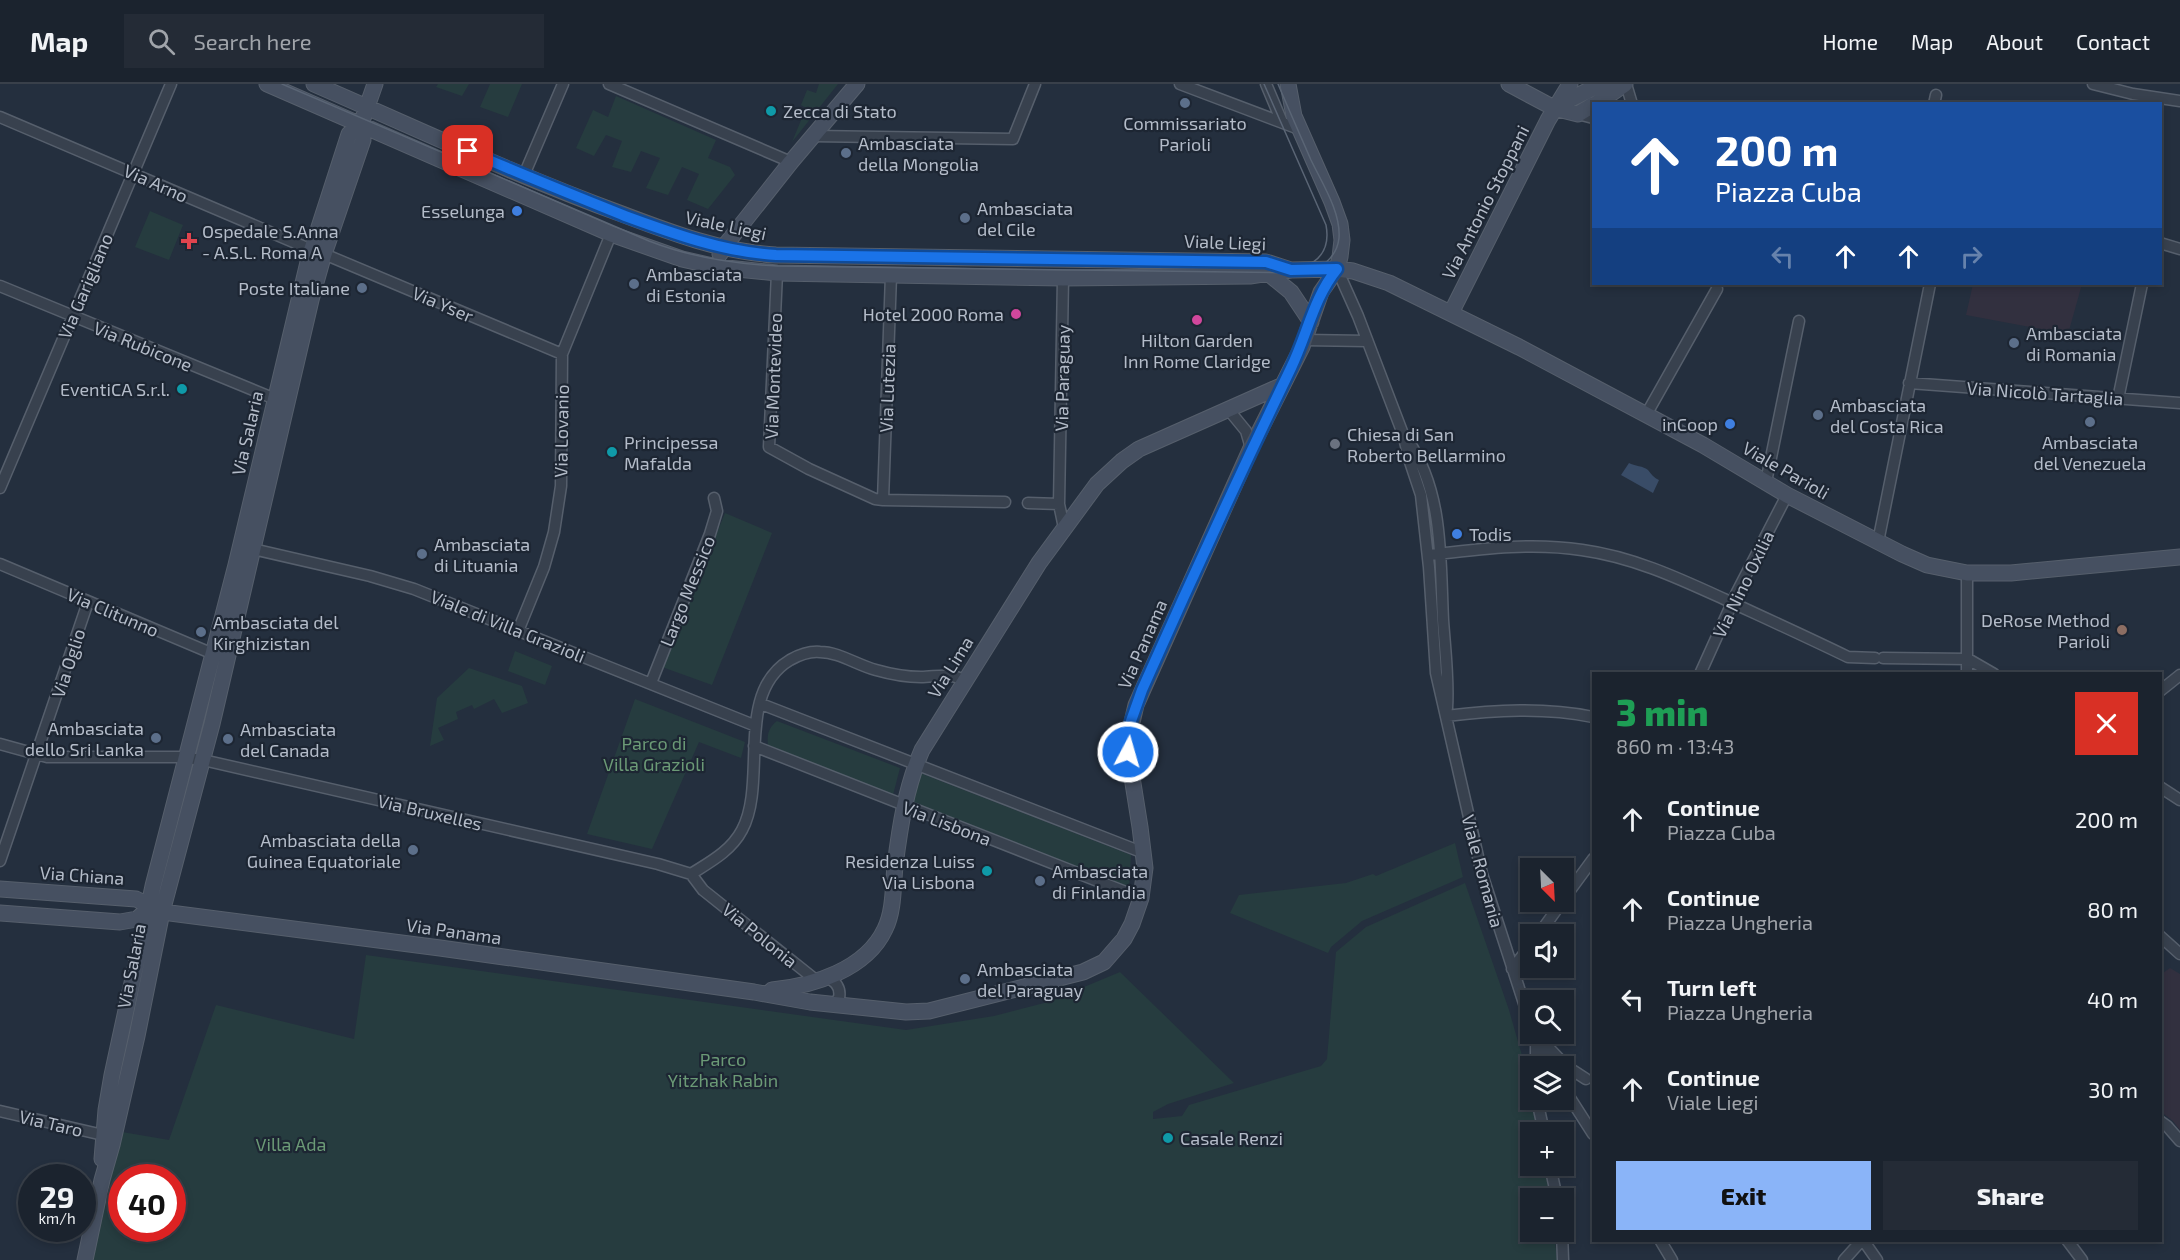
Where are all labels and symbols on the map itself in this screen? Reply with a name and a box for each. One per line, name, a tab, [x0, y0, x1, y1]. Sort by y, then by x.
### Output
marker: Commissariato Parioli	[1178, 96, 1192, 110]
place label: Zecca di Stato	[783, 100, 897, 122]
marker: Zecca di Stato	[764, 104, 778, 118]
place label: Commissariato Parioli	[1123, 112, 1247, 155]
street label: Via Antonio Stoppani	[1437, 121, 1533, 283]
pin	[442, 125, 493, 176]
place label: Ambasciata della Mongolia	[858, 132, 979, 175]
marker: Ambasciata della Mongolia	[839, 146, 853, 160]
street label: Via Arno	[120, 159, 192, 207]
place label: Ambasciata del Cile	[977, 197, 1073, 240]
place label: Esselunga	[421, 200, 505, 222]
marker: Esselunga	[510, 204, 524, 218]
street label: Viale Liegi	[683, 206, 769, 244]
marker: Ambasciata del Cile	[958, 211, 972, 225]
place label: Ospedale S.Anna - A.S.L. Roma A	[202, 220, 339, 263]
street label: Via Garigliano	[53, 230, 117, 342]
street label: Viale Liegi	[1184, 230, 1266, 254]
marker: Ospedale S.Anna - A.S.L. Roma A	[180, 232, 198, 250]
place label: Ambasciata di Estonia	[646, 263, 742, 306]
place label: Poste Italiane	[238, 277, 350, 299]
marker: Ambasciata di Estonia	[627, 277, 641, 291]
marker: Poste Italiane	[355, 281, 369, 295]
street label: Via Yser	[409, 281, 477, 327]
place label: Hotel 2000 Roma	[863, 303, 1004, 325]
marker: Hotel 2000 Roma	[1009, 307, 1023, 321]
street label: Via Montevideo	[760, 312, 786, 440]
marker: Hilton Garden Inn Rome Claridge	[1190, 313, 1204, 327]
street label: Via Rubicone	[90, 316, 196, 376]
place label: Ambasciata di Romania	[2026, 322, 2122, 365]
street label: Via Paraguay	[1050, 324, 1074, 431]
place label: Hilton Garden Inn Rome Claridge	[1123, 329, 1271, 372]
marker: Ambasciata di Romania	[2007, 336, 2021, 350]
street label: Via Lutezia	[874, 343, 900, 433]
street label: Via Nicolò Tartaglia	[1966, 377, 2124, 409]
place label: EventiCA S.r.l.	[60, 378, 170, 400]
marker: EventiCA S.r.l.	[175, 382, 189, 396]
street label: Via Lovanio	[549, 384, 573, 478]
street label: Via Salaria	[227, 389, 267, 477]
place label: Ambasciata del Costa Rica	[1830, 394, 1944, 437]
marker: Ambasciata del Costa Rica	[1811, 408, 1825, 422]
place label: inCoop	[1662, 413, 1718, 435]
marker: Ambasciata del Venezuela	[2083, 415, 2097, 429]
marker: inCoop	[1723, 417, 1737, 431]
place label: Chiesa di San Roberto Bellarmino	[1347, 423, 1506, 466]
place label: Principessa Mafalda	[624, 431, 718, 474]
place label: Ambasciata del Venezuela	[2034, 431, 2146, 474]
street label: Viale Parioli	[1739, 436, 1833, 504]
marker: Chiesa di San Roberto Bellarmino	[1328, 437, 1342, 451]
marker: Principessa Mafalda	[605, 445, 619, 459]
place label: Todis	[1469, 523, 1512, 545]
marker: Todis	[1450, 527, 1464, 541]
street label: Via Nino Oxilia	[1707, 527, 1779, 641]
street label: Largo Messico	[655, 532, 719, 650]
place label: Ambasciata di Lituania	[434, 533, 530, 576]
marker: Ambasciata di Lituania	[415, 547, 429, 561]
street label: Via Clitunno	[64, 583, 162, 641]
street label: Viale di Villa Grazioli	[427, 585, 589, 667]
street label: Via Panama	[1112, 596, 1172, 692]
place label: DeRose Method Parioli	[1981, 609, 2110, 652]
place label: Ambasciata del Kirghizistan	[213, 611, 339, 654]
marker: DeRose Method Parioli	[2115, 623, 2129, 637]
marker: Ambasciata del Kirghizistan	[194, 625, 208, 639]
street label: Via Oglio	[47, 626, 89, 700]
street label: Via Lima	[922, 632, 978, 702]
place label: Ambasciata dello Sri Lanka	[25, 717, 144, 760]
place label: Ambasciata del Canada	[240, 718, 336, 761]
position arrow	[1096, 720, 1160, 784]
marker: Ambasciata dello Sri Lanka	[149, 731, 163, 745]
marker: Ambasciata del Canada	[221, 732, 235, 746]
park label: Parco di Villa Grazioli	[603, 732, 705, 775]
street label: Via Bruxelles	[376, 789, 484, 835]
street label: Via Lisbona	[900, 796, 994, 850]
street label: Viale Romania	[1457, 812, 1509, 930]
place label: Ambasciata della Guinea Equatoriale	[247, 829, 401, 872]
marker: Ambasciata della Guinea Equatoriale	[406, 843, 420, 857]
place label: Residenza Luiss Via Lisbona	[845, 850, 975, 893]
north arrow	[1520, 858, 1574, 912]
place label: Ambasciata di Finlandia	[1052, 860, 1148, 903]
street label: Via Chiana	[39, 861, 125, 889]
marker: Residenza Luiss Via Lisbona	[980, 864, 994, 878]
marker: Ambasciata di Finlandia	[1033, 874, 1047, 888]
street label: Via Polonia	[718, 898, 802, 972]
street label: Via Panama	[405, 913, 503, 949]
street label: Via Salaria	[112, 922, 150, 1010]
place label: Ambasciata del Paraguay	[977, 958, 1084, 1001]
marker: Ambasciata del Paraguay	[958, 972, 972, 986]
park label: Parco Yitzhak Rabin	[668, 1048, 778, 1091]
street label: Via Taro	[17, 1105, 85, 1141]
place label: Casale Renzi	[1180, 1127, 1283, 1149]
marker: Casale Renzi	[1161, 1131, 1175, 1145]
park label: Villa Ada	[256, 1133, 326, 1155]
speed limit sign: 40	[108, 1164, 186, 1242]

